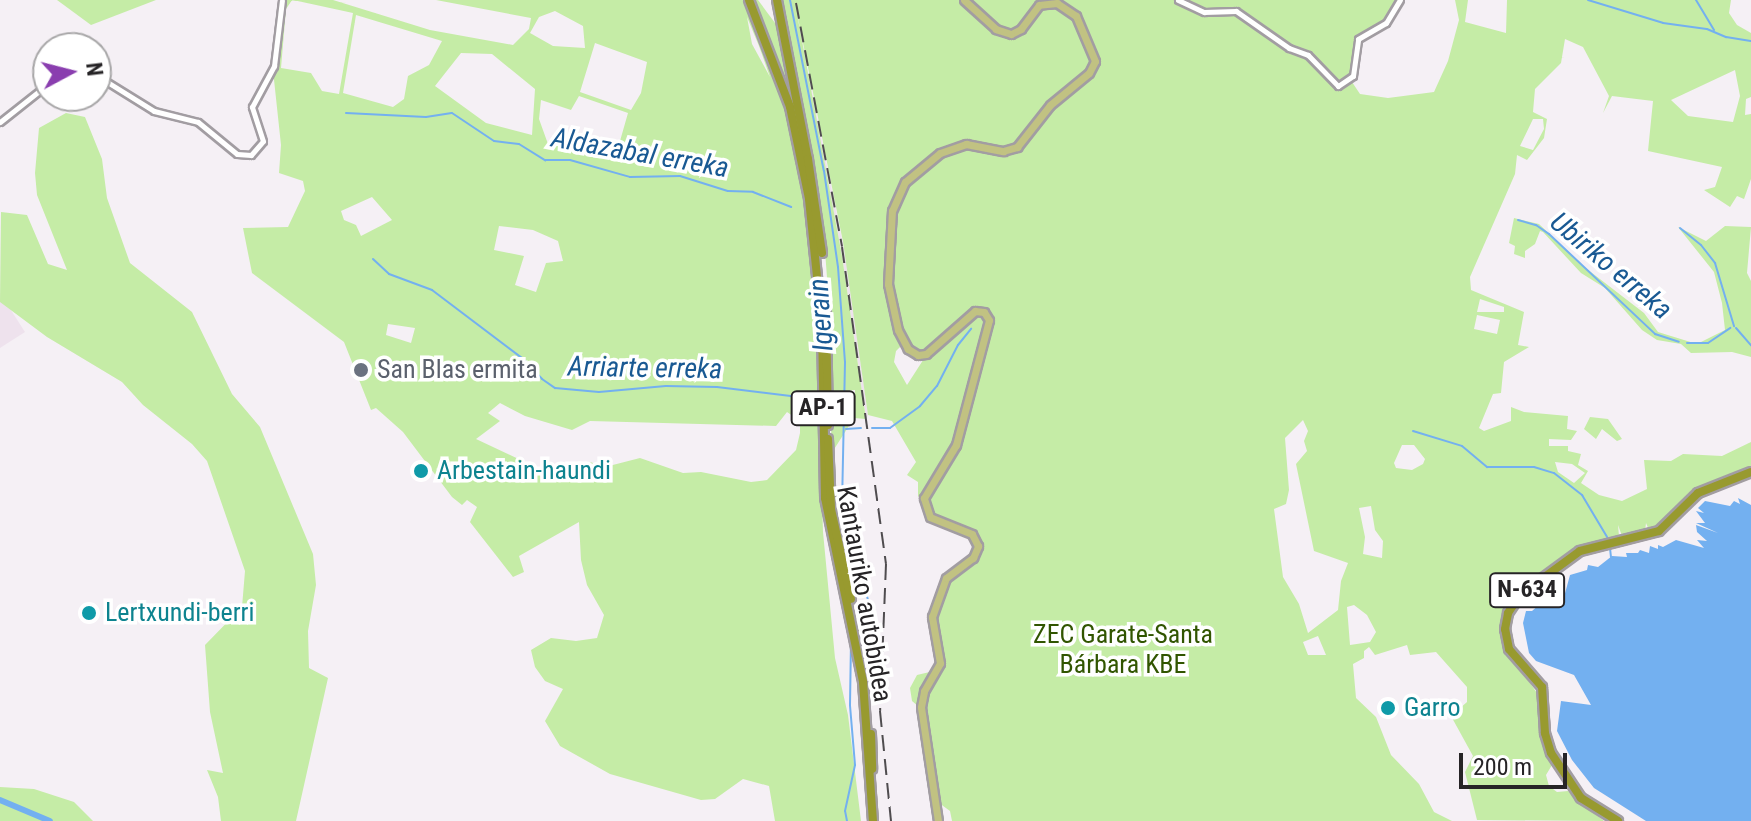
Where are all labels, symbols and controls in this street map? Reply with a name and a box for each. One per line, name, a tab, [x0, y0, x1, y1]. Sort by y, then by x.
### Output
north arrow	[32, 32, 112, 112]
text: N	[81, 61, 108, 77]
water label: Aldazabal erreka	[549, 121, 731, 185]
water label: Ubiriko erreka	[1543, 205, 1679, 327]
water label: Igerain	[802, 277, 840, 353]
water label: Arriarte erreka	[567, 350, 723, 386]
place label: San Blas ermita	[377, 354, 538, 386]
marker: San Blas ermita	[352, 361, 370, 379]
road number: AP-1	[789, 388, 857, 428]
place label: Arbestain-haundi	[437, 455, 611, 487]
marker: Arbestain-haundi	[412, 462, 430, 480]
street label: Kantauriko autobidea	[830, 484, 898, 704]
road number: N-634	[1489, 570, 1565, 610]
place label: Lertxundi-berri	[105, 597, 255, 629]
marker: Lertxundi-berri	[80, 604, 98, 622]
park label: ZEC Garate-Santa Bárbara KBE	[1033, 619, 1213, 680]
place label: Garro	[1404, 692, 1460, 724]
marker: Garro	[1379, 699, 1397, 717]
scale bar	[1463, 737, 1571, 787]
text: 200 m	[1473, 753, 1532, 781]

